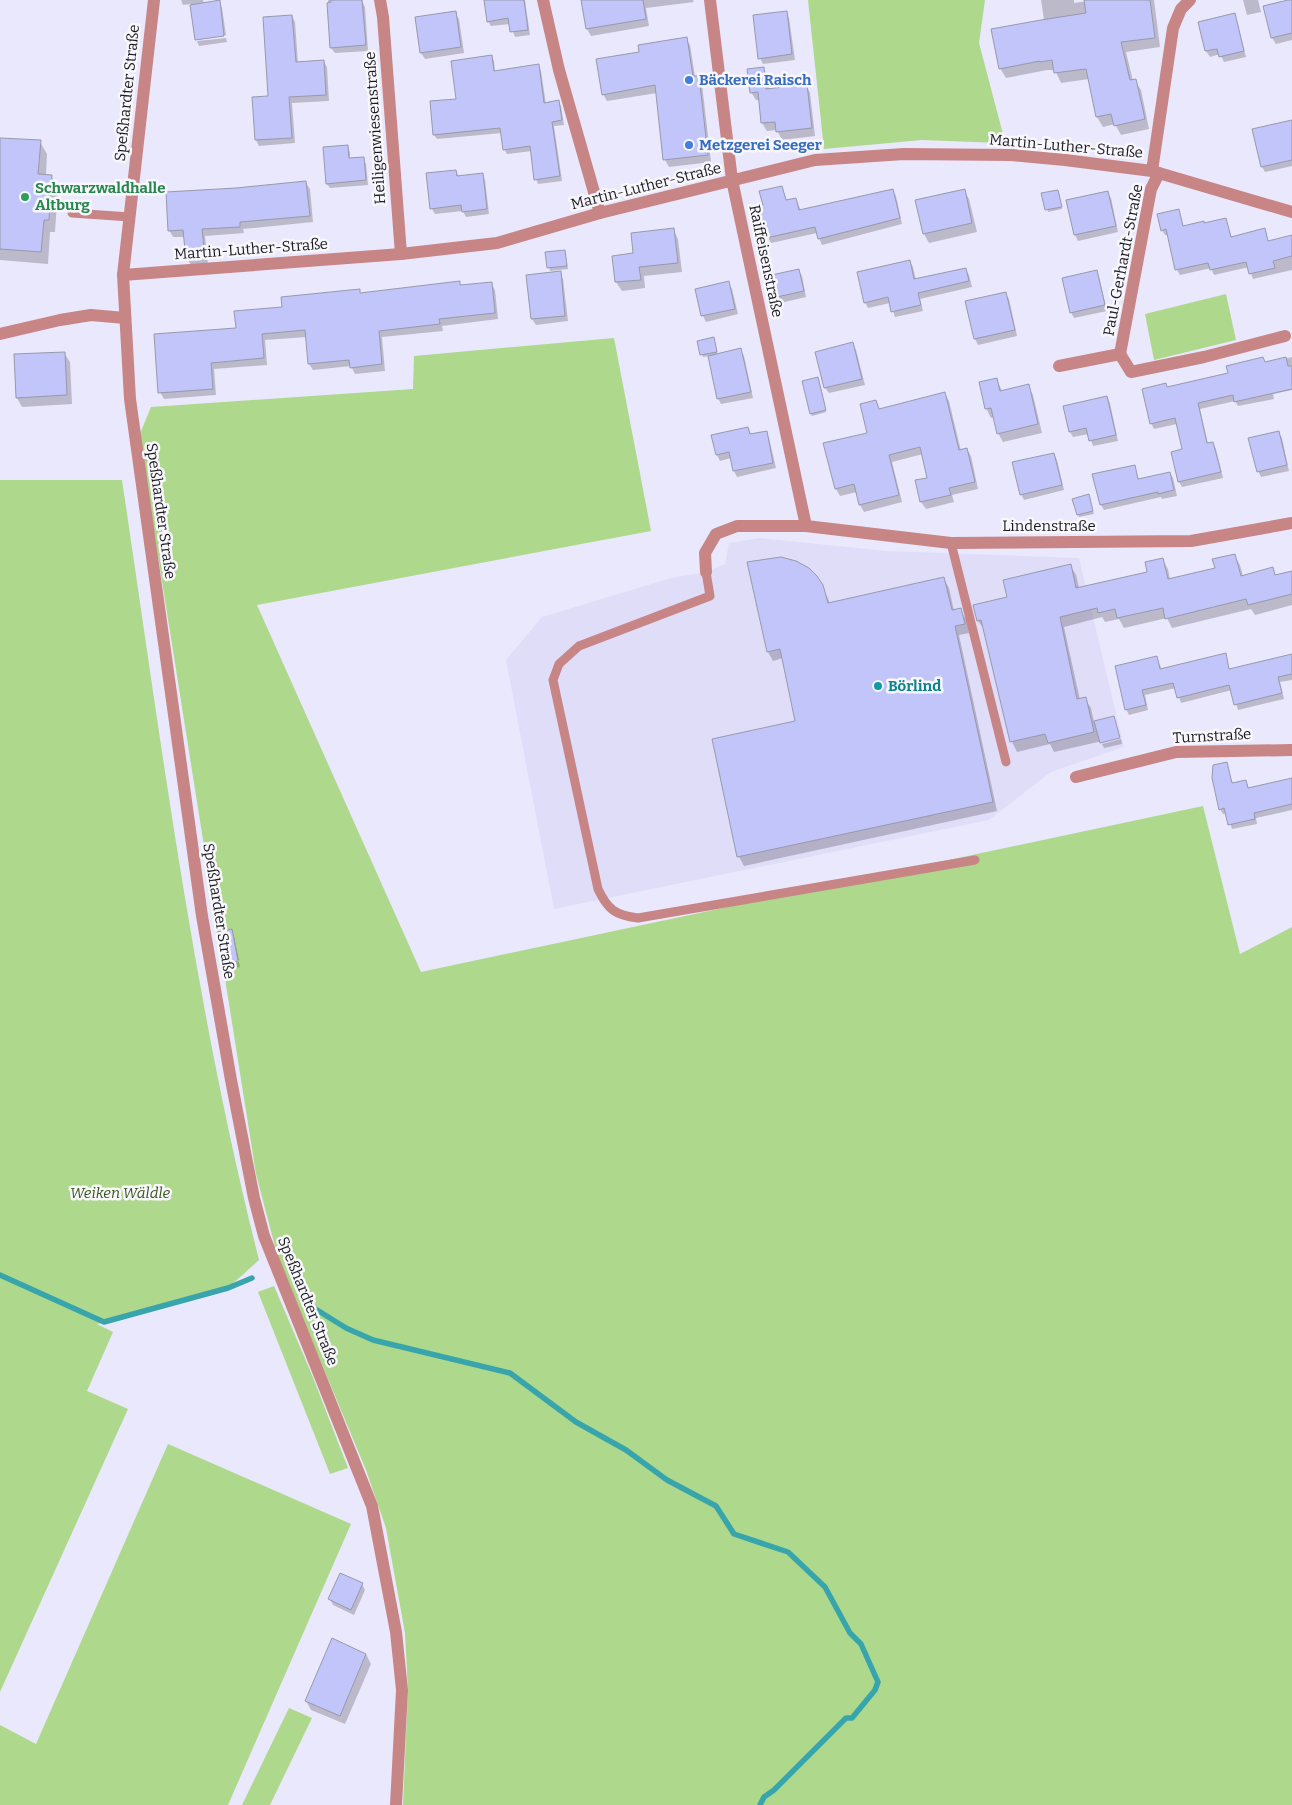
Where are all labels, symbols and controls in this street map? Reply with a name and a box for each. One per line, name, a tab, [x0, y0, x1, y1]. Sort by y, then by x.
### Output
street label: Speßhardter Straße	[111, 24, 143, 162]
street label: Heiligenwiesenstraße	[361, 51, 389, 205]
place label: Bäckerei Raisch	[699, 71, 812, 89]
marker: Bäckerei Raisch	[683, 74, 695, 86]
street label: Martin-Luther-Straße	[988, 130, 1144, 162]
place label: Metzgerei Seeger	[699, 136, 822, 154]
marker: Metzgerei Seeger	[683, 139, 695, 151]
street label: Martin-Luther-Straße	[569, 159, 723, 213]
place label: Schwarzwaldhalle Altburg	[35, 179, 165, 214]
street label: Paul-Gerhardt-Straße	[1099, 183, 1147, 337]
marker: Schwarzwaldhalle Altburg	[19, 191, 31, 203]
street label: Raiffeisenstraße	[745, 203, 787, 319]
street label: Martin-Luther-Straße	[173, 235, 329, 263]
street label: Speßhardter Straße	[143, 442, 179, 580]
street label: Lindenstraße	[1002, 517, 1096, 535]
place label: Börlind	[888, 677, 941, 695]
marker: Börlind	[872, 680, 884, 692]
street label: Turnstraße	[1172, 725, 1252, 747]
street label: Speßhardter Straße	[199, 842, 239, 980]
park label: Weiken Wäldle	[70, 1184, 171, 1202]
street label: Speßhardter Straße	[274, 1234, 342, 1368]

